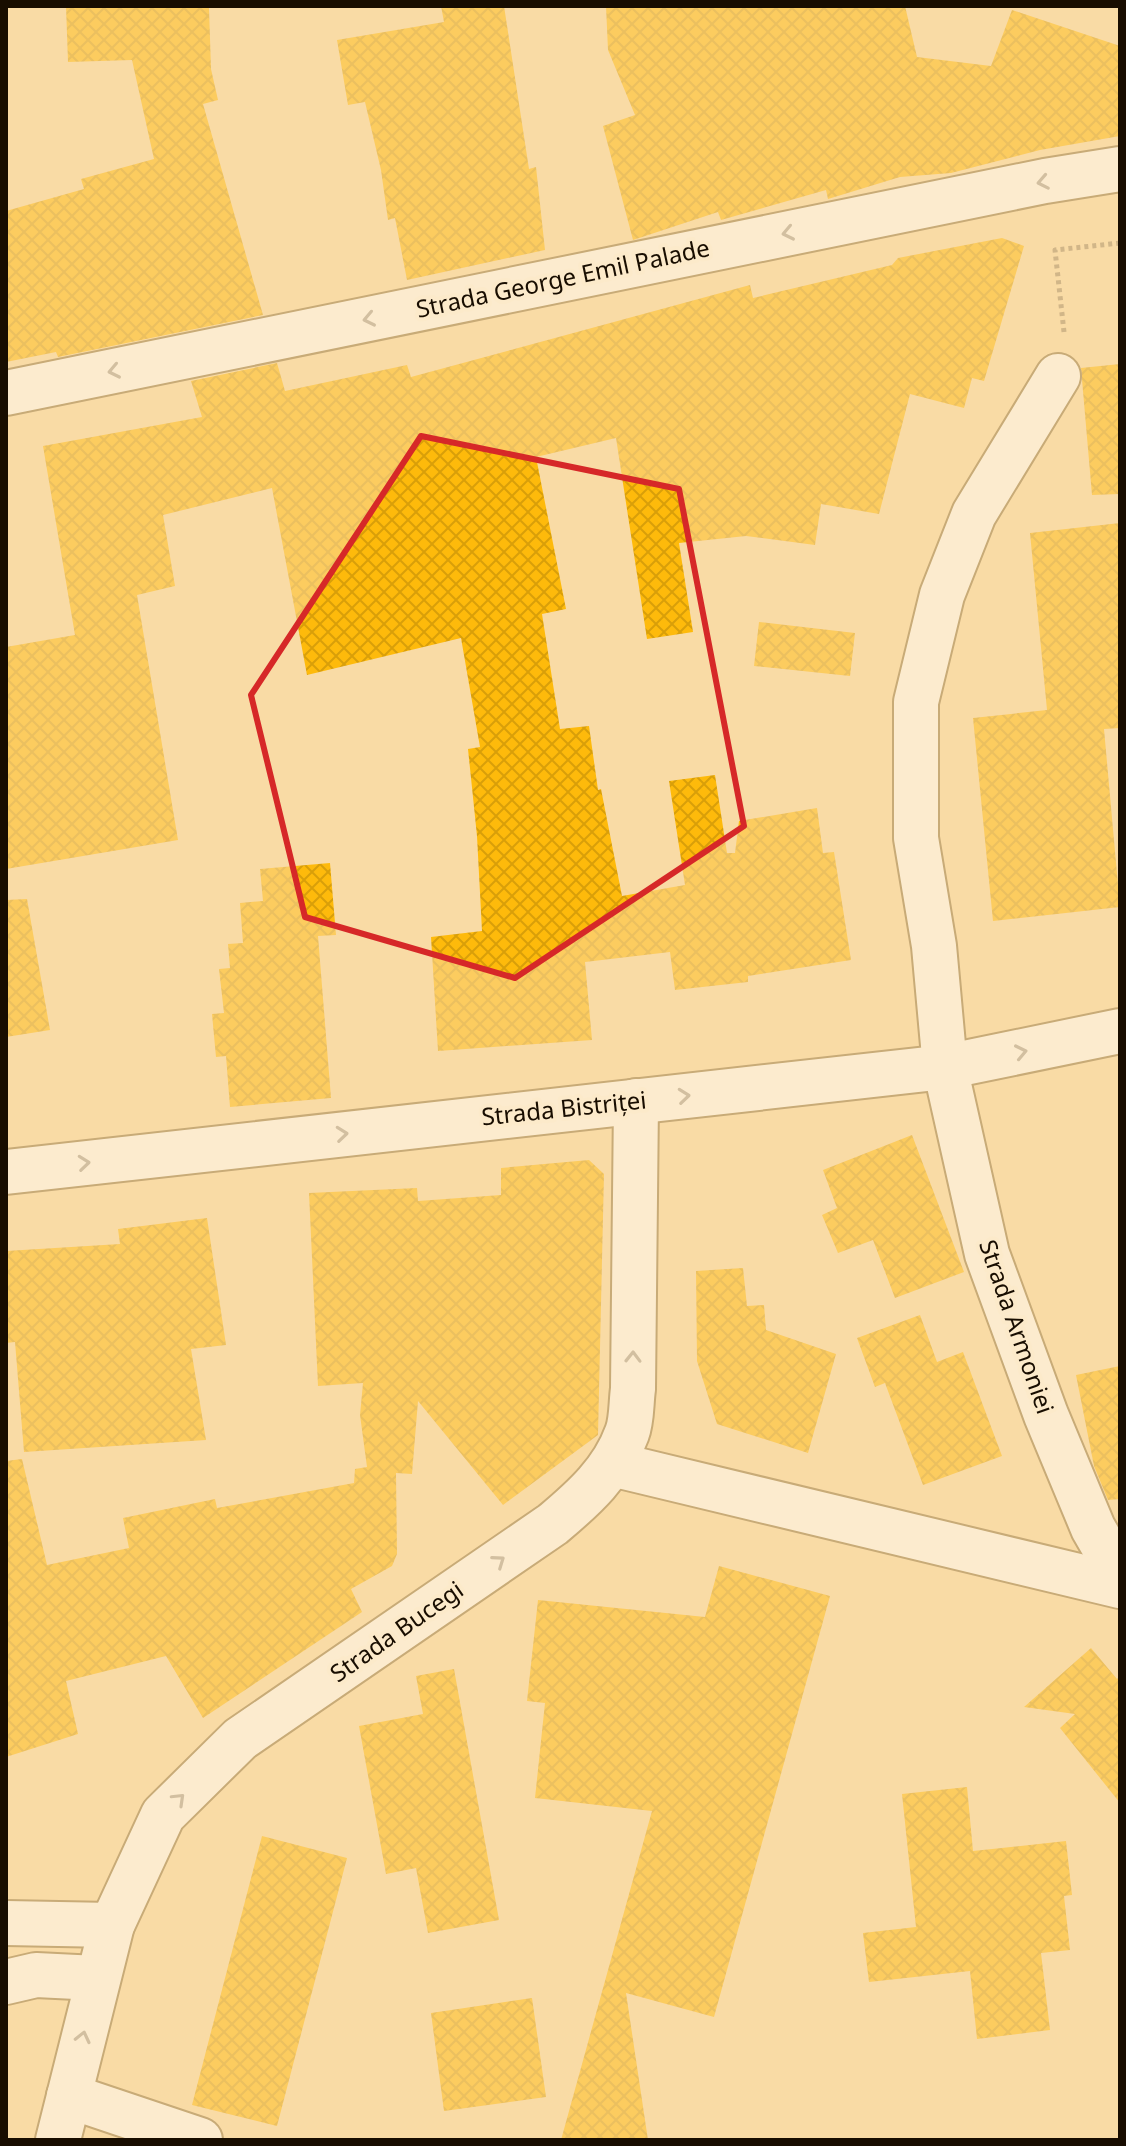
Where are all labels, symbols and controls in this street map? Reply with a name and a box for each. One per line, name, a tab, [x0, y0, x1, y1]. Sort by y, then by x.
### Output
one-way arrow	[1036, 172, 1050, 189]
one-way arrow	[782, 224, 795, 241]
street label: Strada George Emil Palade	[413, 230, 712, 325]
one-way arrow	[363, 310, 376, 327]
one-way arrow	[107, 361, 121, 378]
one-way arrow	[1015, 1044, 1028, 1061]
street label: Strada Bistriței	[480, 1082, 648, 1133]
one-way arrow	[678, 1087, 691, 1104]
one-way arrow	[336, 1126, 349, 1143]
one-way arrow	[77, 1155, 90, 1172]
street label: Strada Armoniei	[972, 1235, 1063, 1418]
one-way arrow	[625, 1350, 642, 1363]
one-way arrow	[491, 1556, 505, 1571]
street label: Strada Bucegi	[323, 1573, 469, 1689]
one-way arrow	[170, 1794, 184, 1808]
one-way arrow	[74, 2031, 91, 2044]

